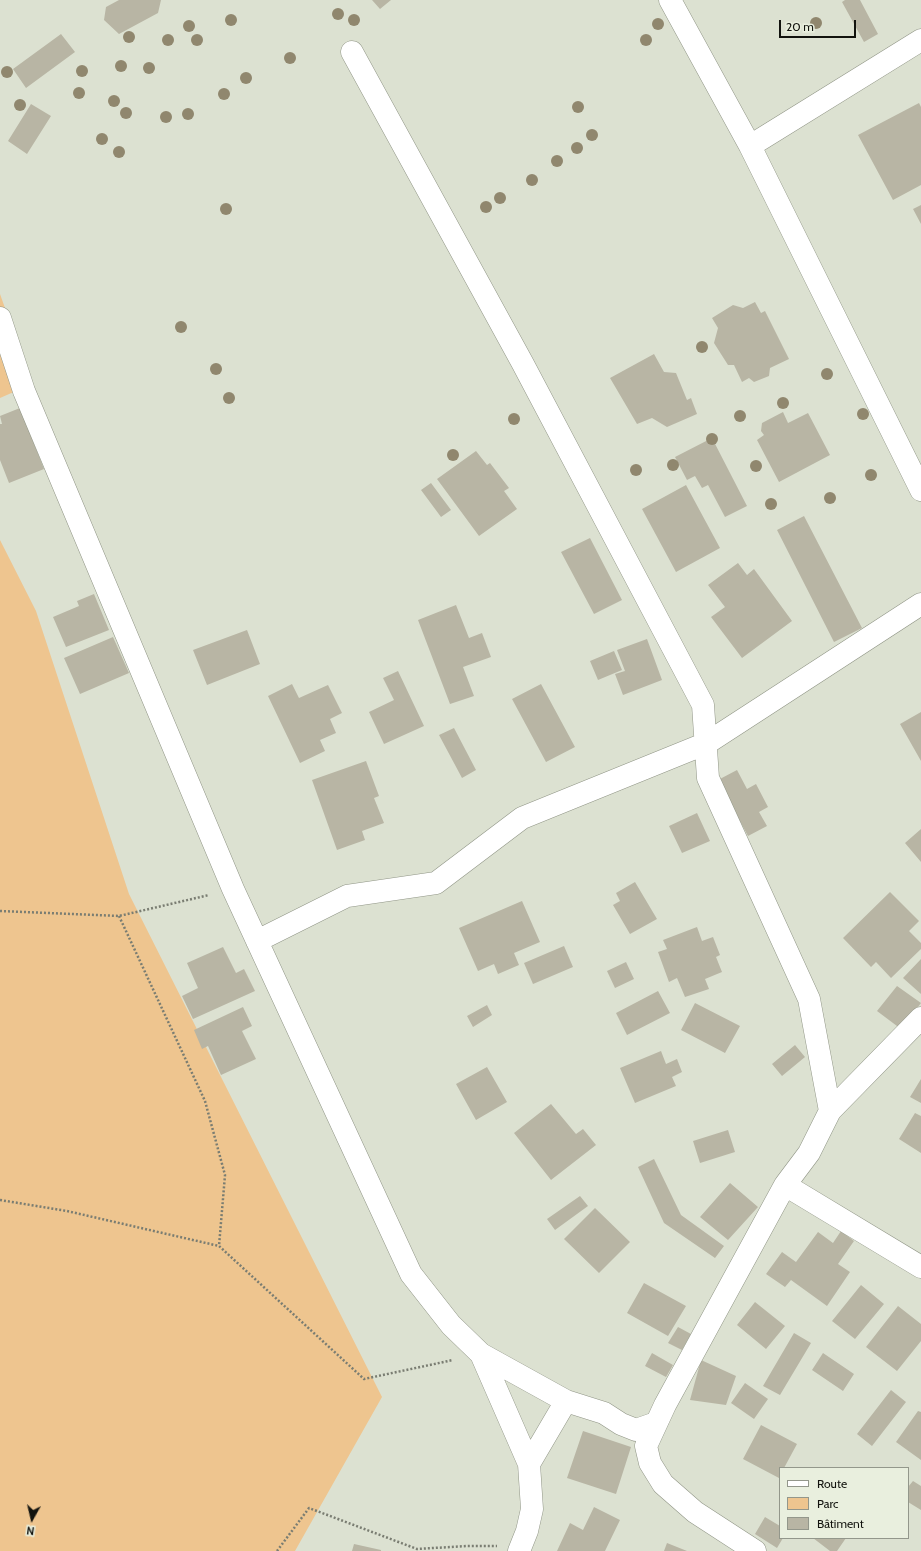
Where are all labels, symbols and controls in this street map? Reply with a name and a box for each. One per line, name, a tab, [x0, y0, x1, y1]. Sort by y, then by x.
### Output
scale bar	[781, 12, 858, 38]
text: 20 m	[786, 19, 814, 34]
legend	[779, 1467, 909, 1539]
text: Route	[817, 1476, 847, 1491]
text: Parc	[817, 1496, 839, 1511]
north arrow	[12, 1499, 52, 1539]
text: Bâtiment	[817, 1516, 864, 1531]
text: N	[26, 1523, 35, 1538]

